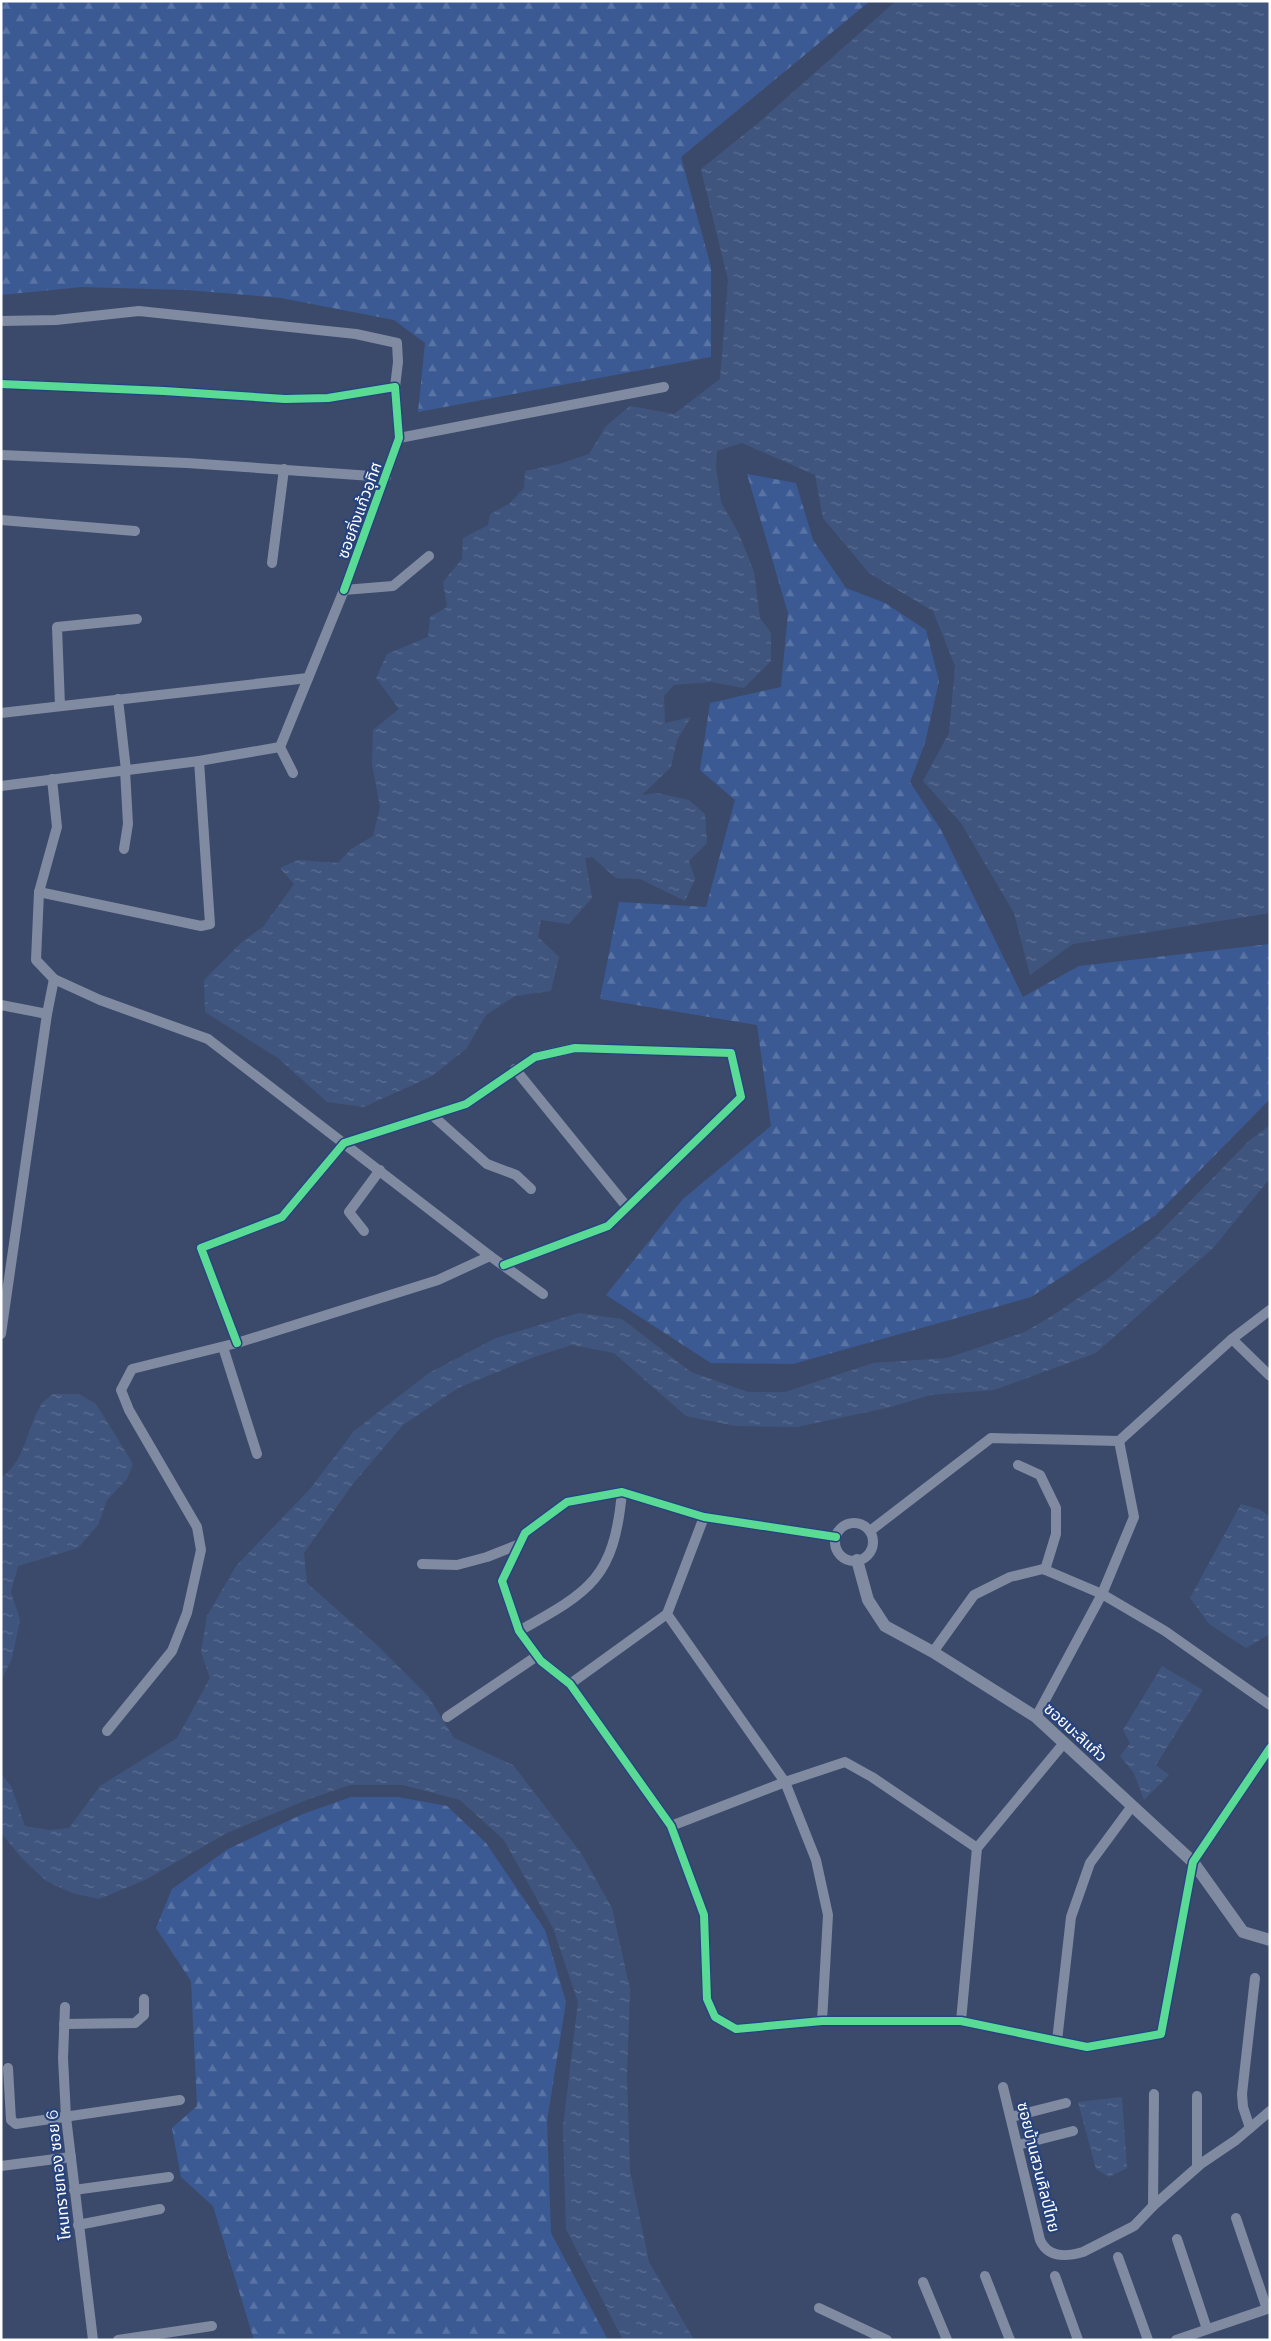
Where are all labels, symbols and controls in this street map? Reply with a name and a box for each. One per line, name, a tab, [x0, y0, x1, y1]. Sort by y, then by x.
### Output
street label: ซอยกิ่งแก้วอุทิศ	[332, 459, 386, 561]
street label: ซอยมะลิแก้ว	[1040, 1699, 1111, 1766]
street label: ซอยบ้านสวนศิลป์ไทย	[1013, 2100, 1064, 2234]
street label: โหนทรายทอง ซอย 6	[42, 2109, 75, 2241]

